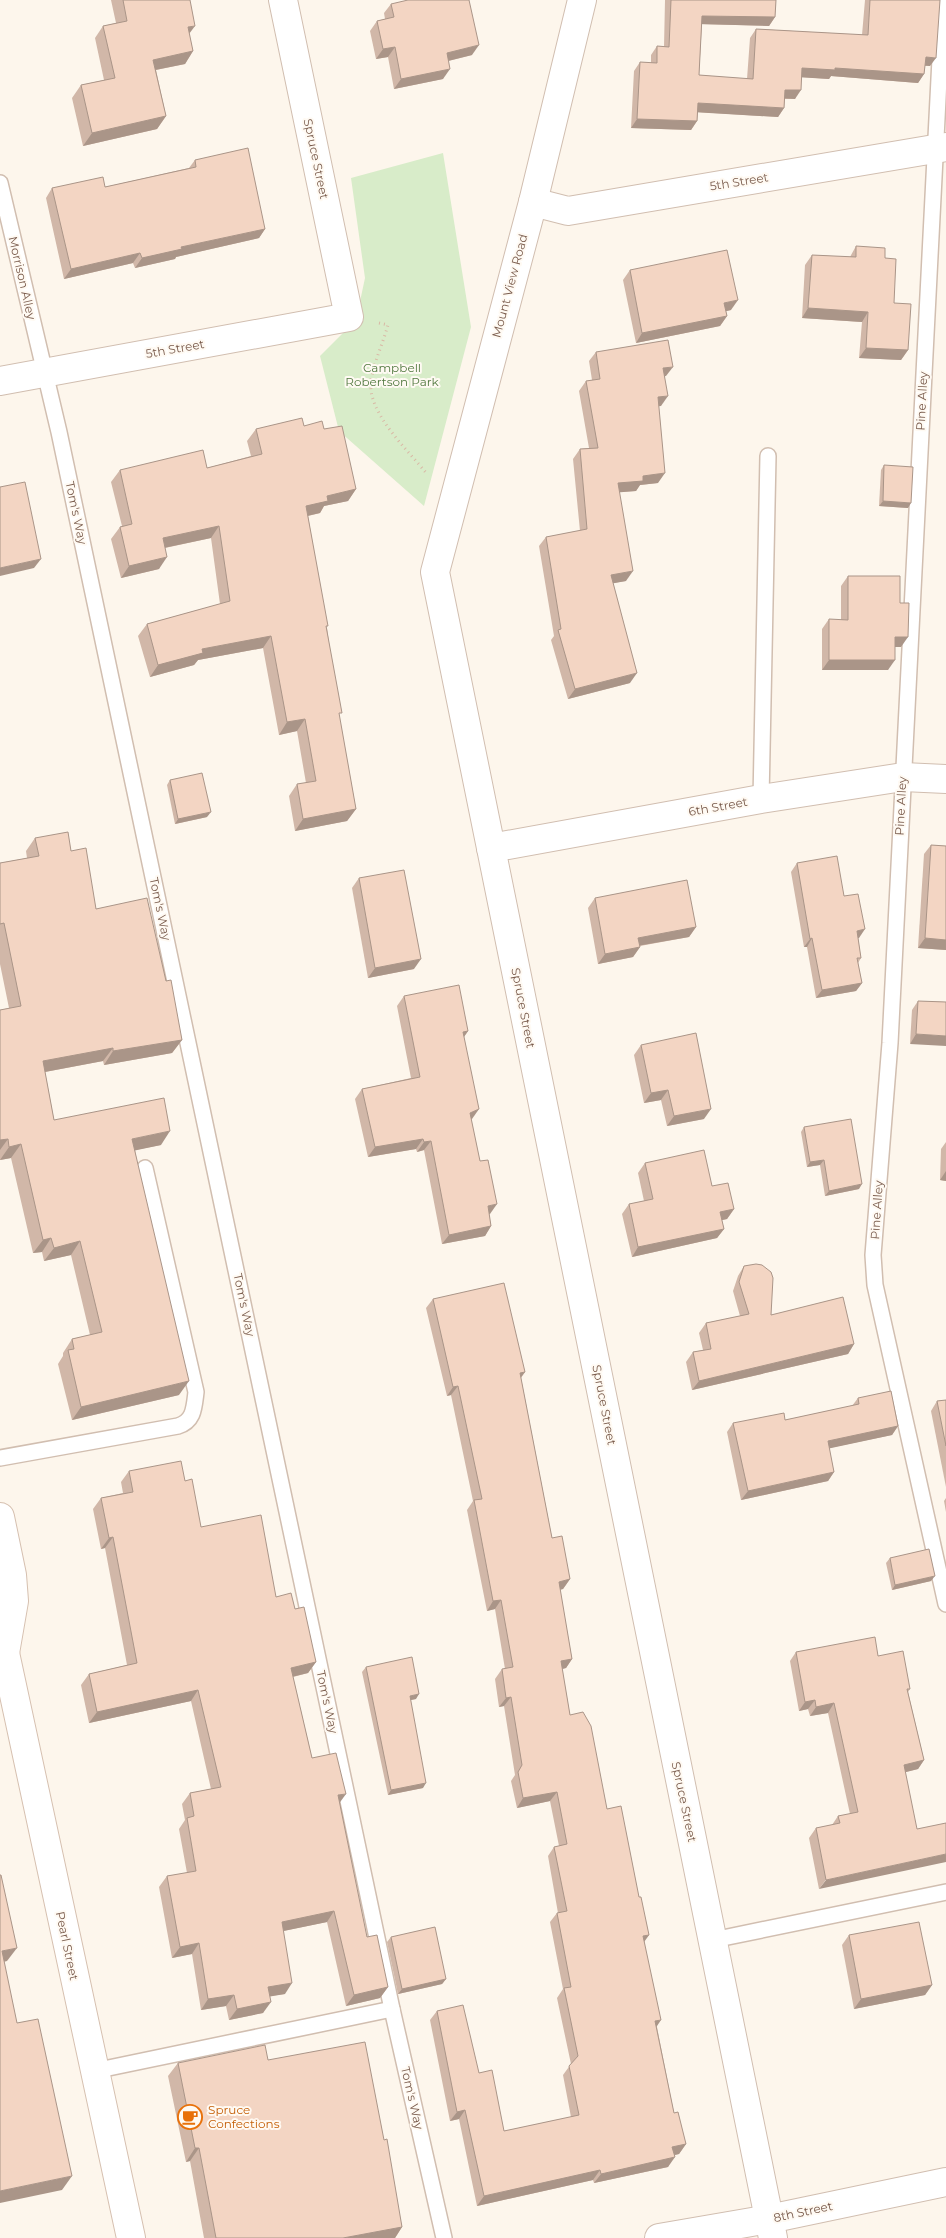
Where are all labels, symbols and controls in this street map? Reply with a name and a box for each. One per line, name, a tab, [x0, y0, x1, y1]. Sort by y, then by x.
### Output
street label: Spruce Street	[301, 117, 332, 201]
street label: 5th Street	[709, 169, 769, 194]
street label: Mount View Road	[488, 232, 531, 339]
street label: Morrison Alley	[6, 235, 39, 321]
street label: 5th Street	[144, 336, 205, 361]
park label: Campbell Robertson Park	[345, 360, 440, 389]
street label: Pine Alley	[912, 371, 931, 431]
street label: Tom's Way	[63, 480, 91, 546]
street label: Pine Alley	[891, 776, 910, 836]
street label: 6th Street	[687, 794, 749, 819]
street label: Tom's Way	[147, 876, 175, 942]
street label: Spruce Street	[508, 966, 539, 1050]
street label: Pine Alley	[867, 1179, 886, 1240]
street label: Tom's Way	[231, 1272, 259, 1338]
street label: Spruce Street	[589, 1363, 620, 1447]
street label: Tom's Way	[314, 1669, 342, 1735]
street label: Spruce Street	[669, 1760, 700, 1844]
street label: Pearl Street	[53, 1910, 82, 1982]
street label: Tom's Way	[398, 2065, 427, 2131]
place label: Spruce Confections	[208, 2102, 280, 2131]
cafe icon: Spruce Confections	[177, 2104, 203, 2130]
street label: 8th Street	[772, 2198, 834, 2225]

